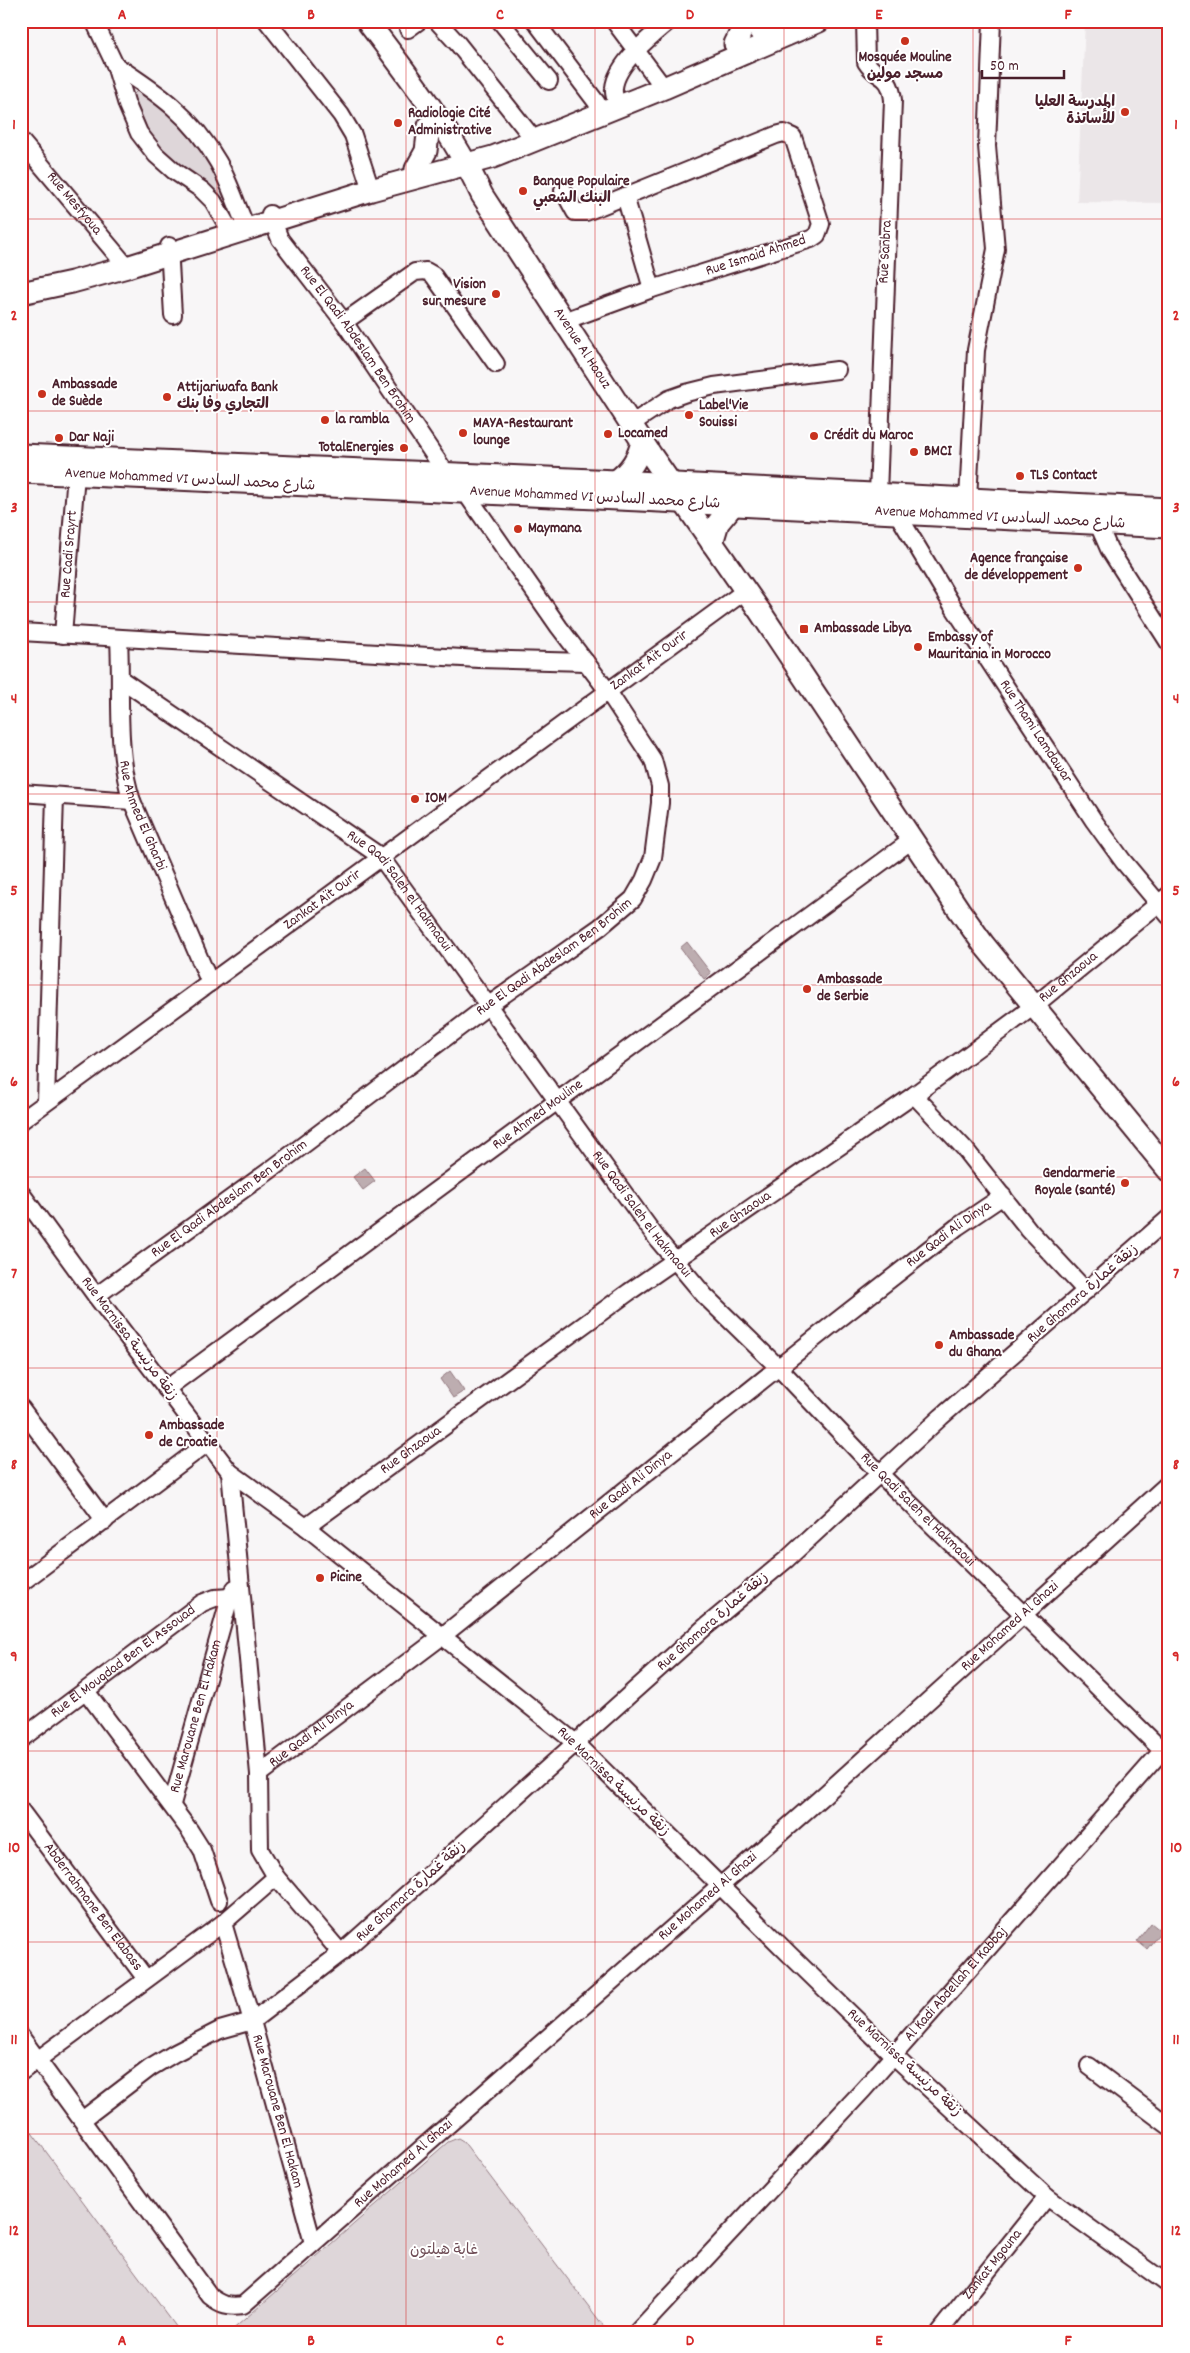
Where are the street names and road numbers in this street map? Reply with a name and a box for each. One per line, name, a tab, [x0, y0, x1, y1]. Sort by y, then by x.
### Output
street label: Rue Mesfyoua	[41, 167, 108, 241]
street label: Rue Sanbra	[873, 219, 899, 284]
street label: Rue Ismaid Ahmed	[703, 229, 809, 283]
street label: Rue El Qadi Abdeslam Ben Brohim	[294, 261, 421, 428]
street label: Avenue Al Haouz	[547, 303, 617, 394]
street label: Avenue Mohammed VI شارع محمد السادس	[64, 462, 316, 498]
street label: Avenue Mohammed VI شارع محمد السادس	[469, 480, 721, 516]
street label: Avenue Mohammed VI شارع محمد السادس	[874, 500, 1126, 536]
street label: Rue Cadi Srayrt	[55, 509, 84, 599]
street label: Zankat Aït Ourir	[606, 625, 693, 697]
street label: Rue Thami Lamdawar	[993, 676, 1078, 788]
street label: Rue Ahmed El Gharbi	[112, 759, 172, 875]
street label: Rue Qadi Saleh el Hakmaoui	[342, 825, 457, 957]
street label: Zankat Aït Ourir	[279, 864, 367, 936]
street label: Rue El Qadi Abdeslam Ben Brohim	[471, 893, 638, 1022]
street label: Rue Ghzaoua	[1034, 946, 1104, 1009]
street label: Rue Ahmed Mouline	[488, 1074, 588, 1156]
street label: Rue El Qadi Abdeslam Ben Brohim	[147, 1134, 312, 1264]
street label: Rue Qadi Saleh el Hakmaoui	[586, 1146, 697, 1283]
street label: Rue Ghzaoua	[705, 1185, 777, 1244]
street label: Rue Qadi Ali Dinya	[902, 1195, 997, 1274]
street label: Rue Ghomara زنقة غمارة	[1022, 1239, 1144, 1349]
street label: Rue Marnissa زنقة مرنيسة	[75, 1272, 183, 1406]
street label: Rue Ghzaoua	[376, 1420, 447, 1480]
street label: Rue Qadi Ali Dinya	[585, 1444, 678, 1525]
street label: Rue Qadi Saleh el Hakmaoui	[854, 1448, 980, 1572]
street label: Rue Ghomara زنقة غمارة	[652, 1567, 774, 1677]
street label: Rue Mohamed Al Ghazi	[956, 1576, 1064, 1677]
street label: Rue El Mouqdad Ben El Assouad	[46, 1600, 201, 1724]
street label: Rue Marouane Ben El Hakam	[165, 1637, 229, 1796]
street label: Rue Qadi Ali Dinya	[265, 1694, 360, 1774]
street label: Rue Marnissa زنقة مرنيسة	[551, 1722, 675, 1842]
street label: Rue Ghomara زنقة غمارة	[351, 1836, 471, 1948]
street label: Abderrahmane Ben Elabass	[37, 1838, 148, 1976]
street label: Rue Mohamed Al Ghazi	[654, 1847, 763, 1946]
street label: Al Kadi Abdellah El Kabbaj	[899, 1922, 1013, 2047]
street label: Rue Marnissa زنقة مرنيسة	[842, 2004, 966, 2122]
street label: Rue Marouane Ben El Hakam	[245, 2032, 308, 2191]
street label: Rue Mohamed Al Ghazi	[349, 2114, 458, 2214]
street label: Zankat Mgouna	[957, 2224, 1029, 2305]

